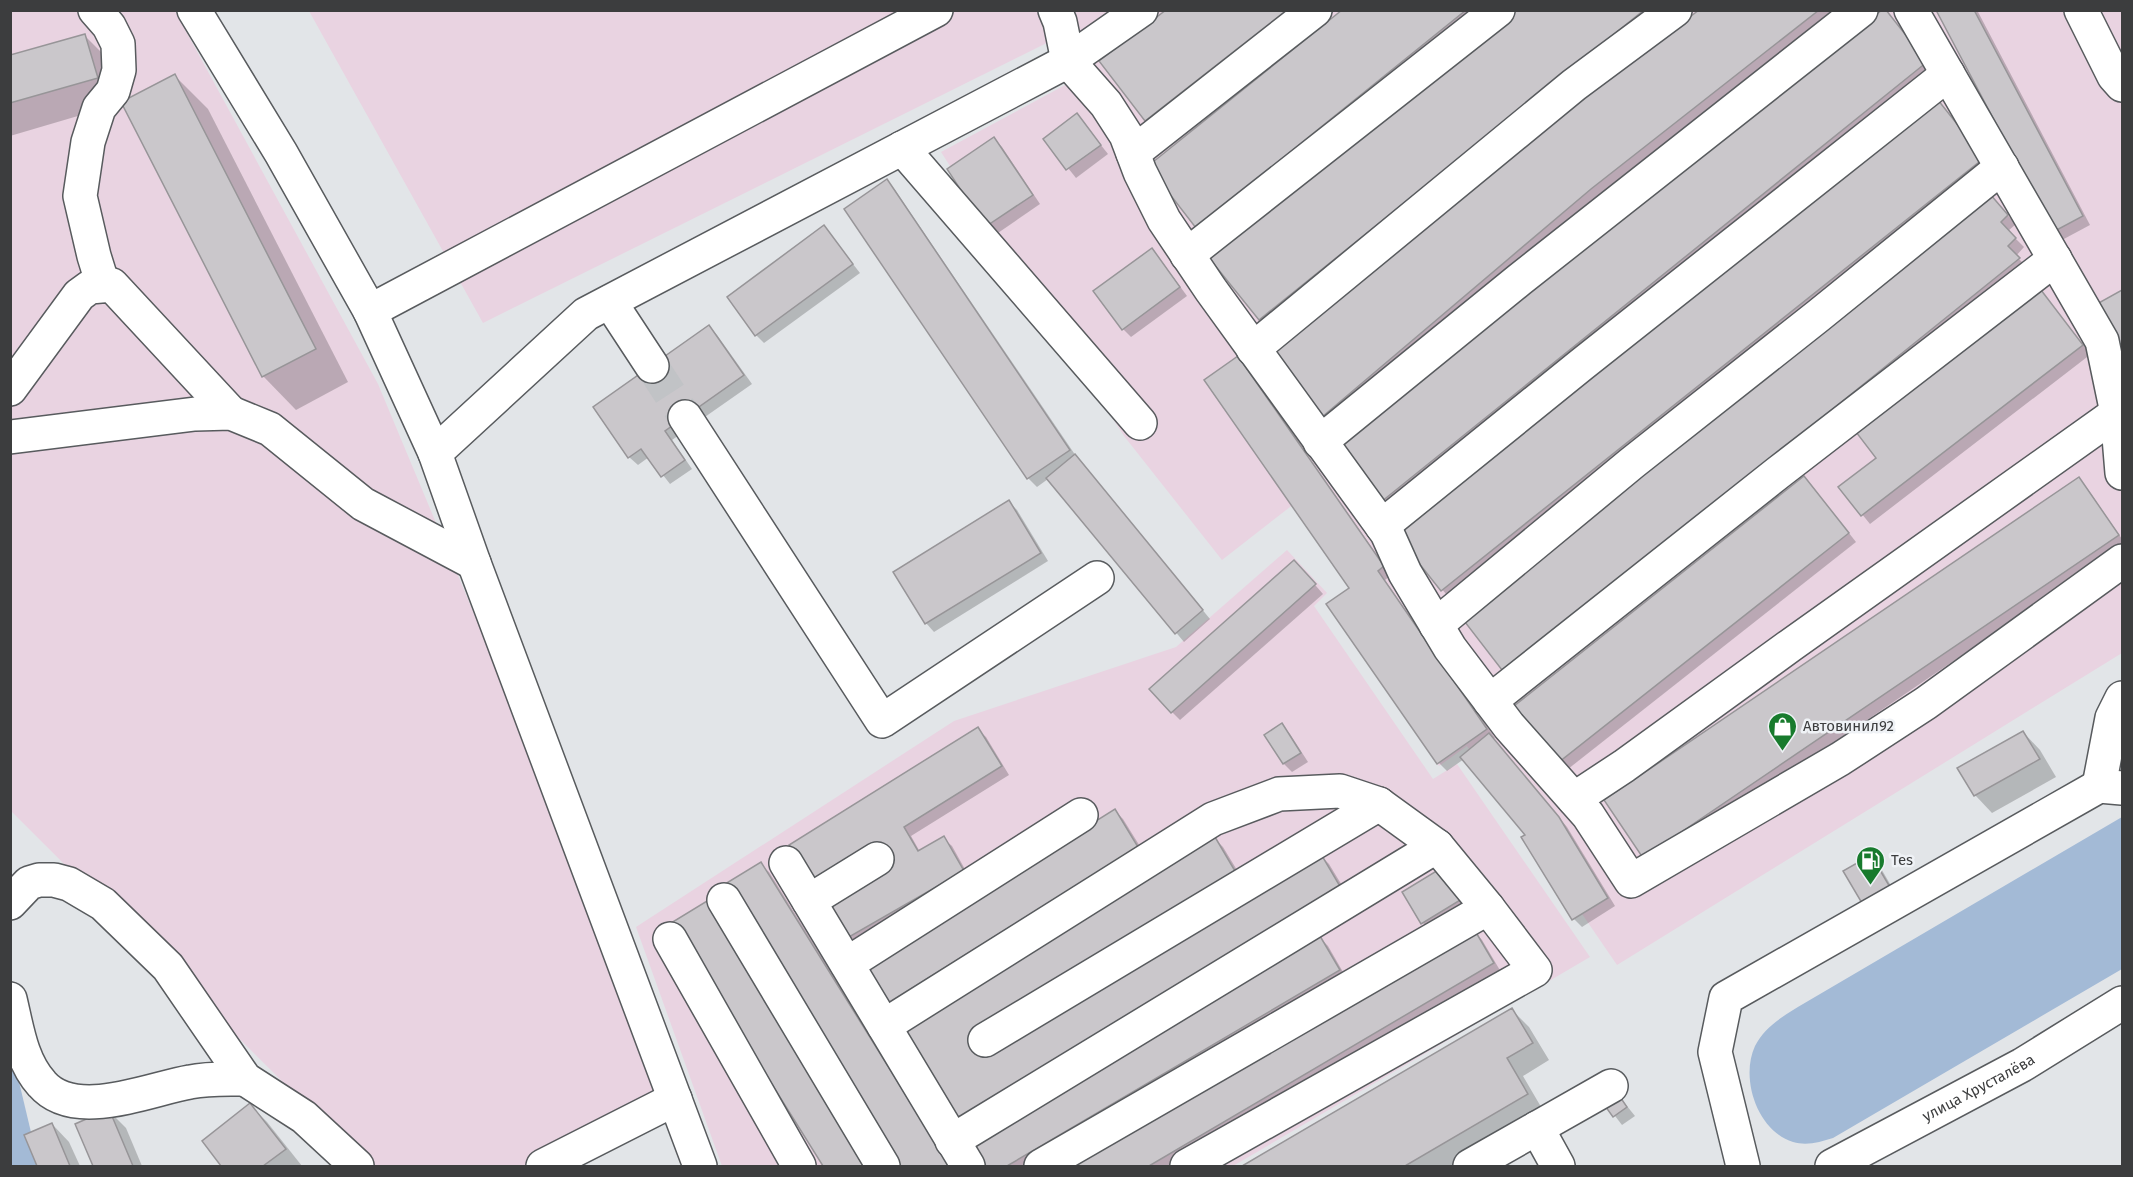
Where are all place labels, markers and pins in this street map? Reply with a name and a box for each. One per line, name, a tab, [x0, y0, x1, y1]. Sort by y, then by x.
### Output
shop icon: Автовинил92	[1766, 710, 1798, 752]
place label: Автовинил92	[1803, 717, 1894, 735]
fuel station icon: Tes	[1854, 844, 1886, 886]
place label: Tes	[1891, 851, 1913, 869]

